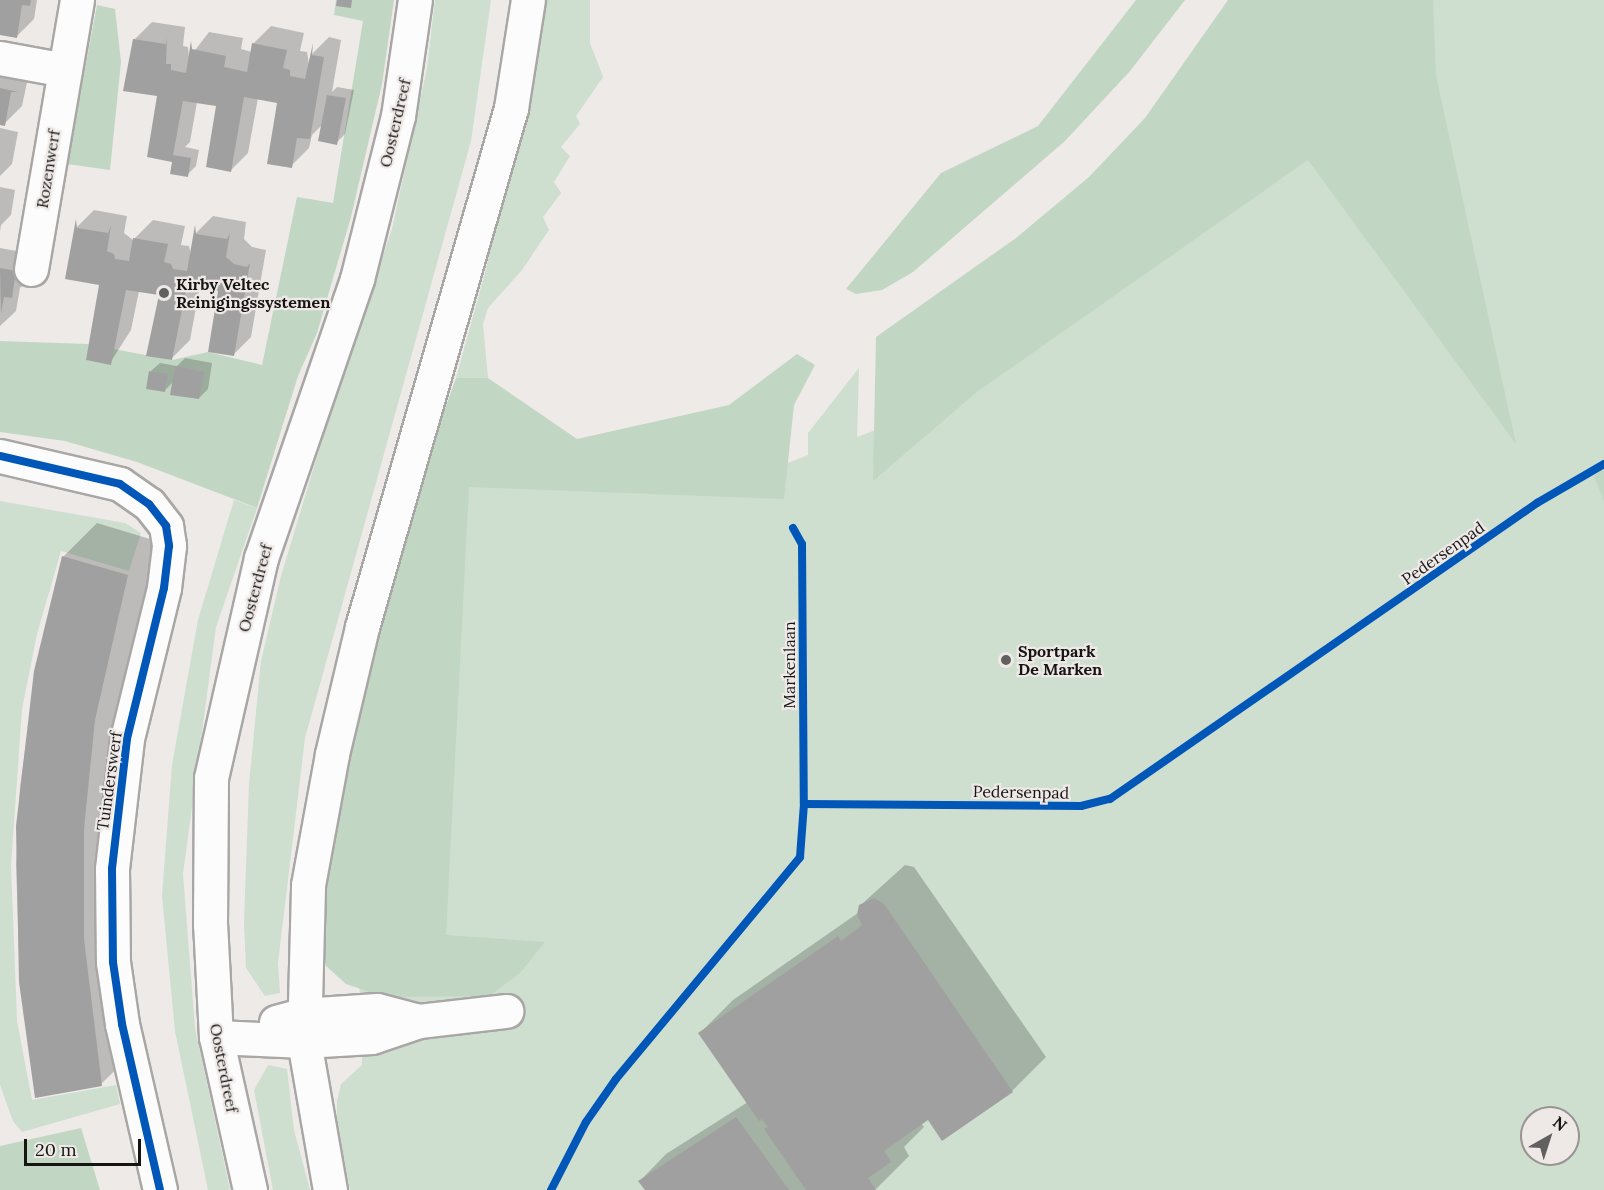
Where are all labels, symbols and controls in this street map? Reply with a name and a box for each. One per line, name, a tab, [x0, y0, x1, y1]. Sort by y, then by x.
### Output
street label: Oosterdreef	[376, 77, 414, 169]
street label: Rozenwerf	[32, 128, 64, 210]
place label: Kirby Veltec Reinigingssystemen	[176, 274, 330, 312]
marker: Kirby Veltec Reinigingssystemen	[157, 286, 171, 300]
street label: Pedersenpad	[1398, 517, 1488, 589]
street label: Oosterdreef	[234, 542, 276, 634]
street label: Markenlaan	[779, 621, 799, 709]
place label: Sportpark De Marken	[1018, 641, 1102, 679]
marker: Sportpark De Marken	[999, 653, 1013, 667]
street label: Tuinderswerf	[93, 730, 125, 832]
street label: Pedersenpad	[973, 782, 1069, 802]
street label: Oosterdreef	[206, 1022, 242, 1114]
north arrow	[1520, 1106, 1580, 1166]
text: N	[1549, 1112, 1571, 1135]
scale bar	[27, 1127, 144, 1165]
text: 20 m	[35, 1138, 77, 1161]

